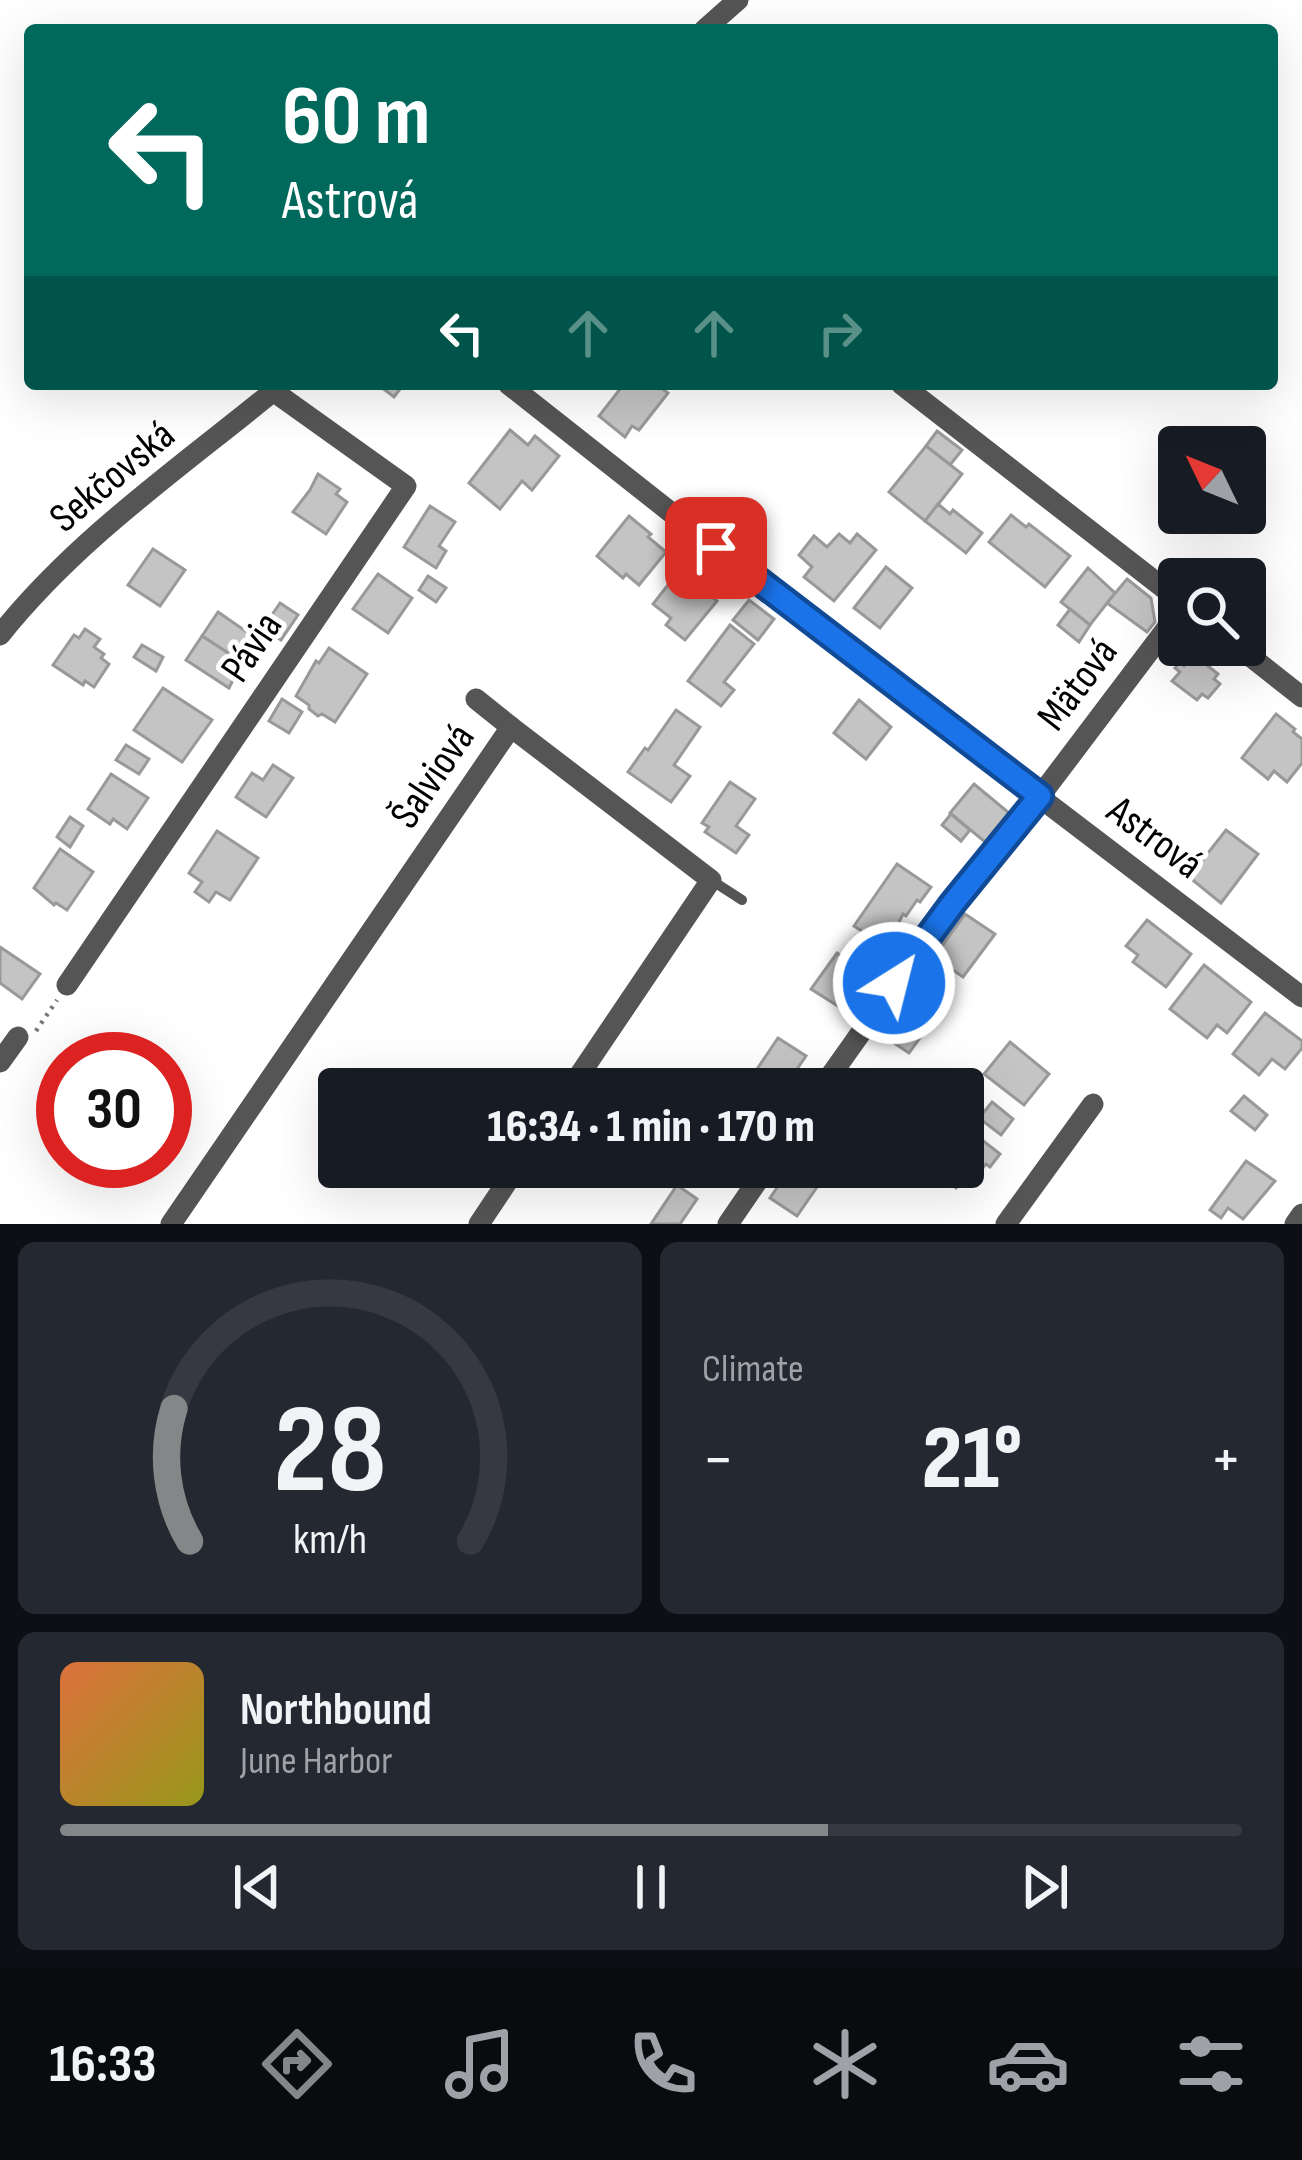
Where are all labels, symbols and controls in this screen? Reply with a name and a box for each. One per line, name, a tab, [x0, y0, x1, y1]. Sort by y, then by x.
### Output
text: 60 m	[282, 67, 430, 168]
icon: left	[84, 72, 240, 228]
text: Astrová	[282, 169, 419, 234]
icon: left	[429, 300, 495, 366]
icon: ahead	[555, 300, 621, 366]
icon: ahead	[681, 300, 747, 366]
icon: right	[807, 300, 873, 366]
street label: Sekčovská	[40, 410, 185, 544]
north arrow	[1158, 426, 1266, 534]
map controls	[1158, 426, 1266, 666]
pin	[665, 497, 767, 599]
icon: arrive	[683, 515, 749, 581]
button: search	[1158, 558, 1266, 666]
street label: Pávia	[210, 603, 294, 692]
street label: Mätová	[1027, 628, 1129, 741]
street label: Šalviová	[380, 715, 486, 838]
street label: Astrová	[1096, 785, 1212, 890]
position arrow	[831, 920, 957, 1046]
speed limit sign: 30	[36, 1032, 192, 1188]
text: 16:34 · 1 min · 170 m	[487, 1100, 815, 1155]
text: Climate	[702, 1346, 804, 1393]
text: 28	[273, 1378, 387, 1527]
text: 21°	[922, 1406, 1022, 1514]
text: −	[702, 1421, 734, 1500]
text: +	[1210, 1421, 1242, 1500]
text: km/h	[293, 1514, 367, 1566]
text: Northbound	[240, 1683, 432, 1738]
text: June Harbor	[240, 1738, 392, 1785]
icon: previous	[224, 1854, 290, 1920]
icon: pause	[618, 1854, 684, 1920]
icon: next	[1012, 1854, 1078, 1920]
icon: directions	[255, 2022, 339, 2106]
icon: music	[438, 2022, 522, 2106]
icon: phone	[621, 2022, 705, 2106]
icon: climate	[803, 2022, 887, 2106]
icon: car	[986, 2022, 1070, 2106]
icon: filters	[1169, 2022, 1253, 2106]
text: 16:33	[49, 2032, 156, 2097]

